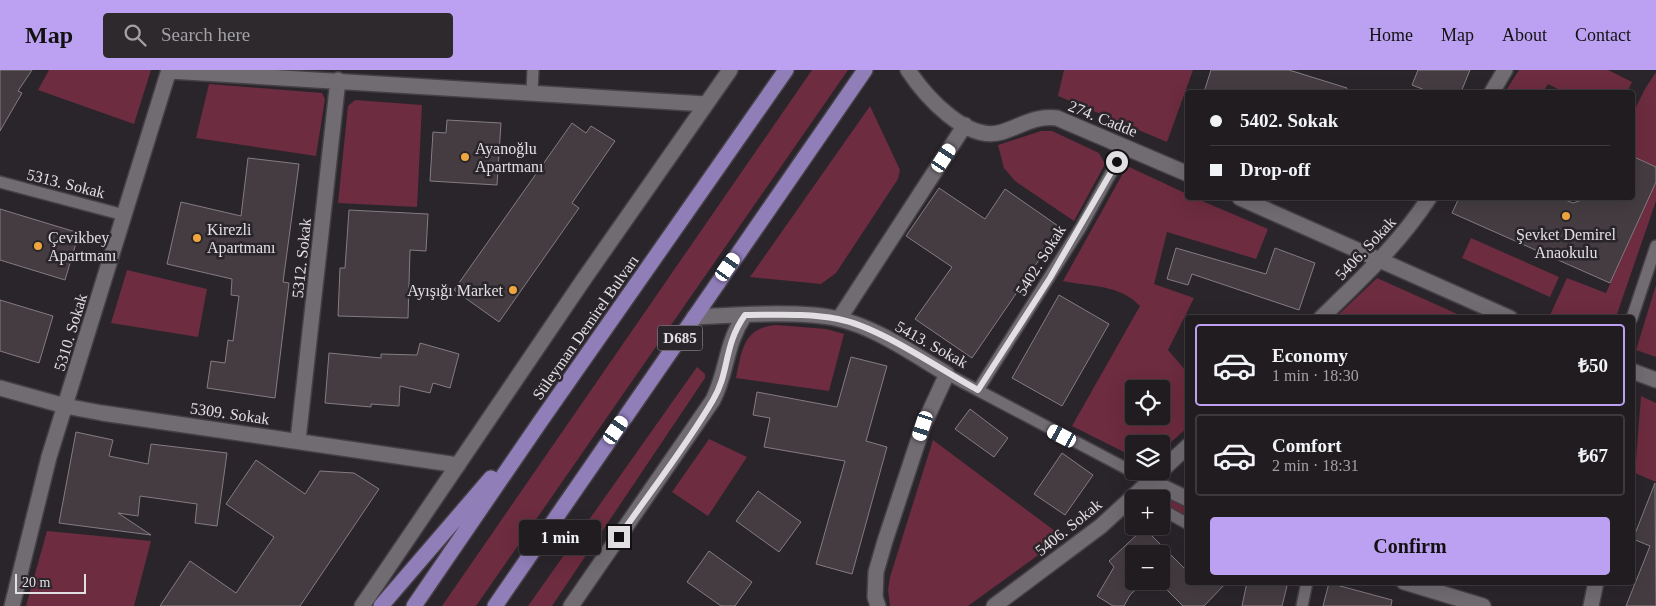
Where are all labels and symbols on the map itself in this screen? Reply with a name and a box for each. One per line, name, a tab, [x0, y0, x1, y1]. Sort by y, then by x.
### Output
street label: 274. Cadde	[1066, 97, 1140, 140]
place label: Ayanoğlu Apartmanı	[475, 140, 544, 176]
car	[929, 141, 958, 175]
marker: Ayanoğlu Apartmanı	[459, 151, 471, 163]
route start	[1106, 151, 1128, 173]
street label: 5313. Sokak	[25, 166, 107, 201]
marker: Şevket Demirel Anaokulu	[1560, 210, 1572, 222]
street label: 5406. Sokak	[1332, 213, 1399, 283]
street label: 5312. Sokak	[289, 217, 314, 299]
place label: Kirezli Apartmanı	[207, 221, 276, 257]
street label: 5402. Sokak	[1012, 222, 1069, 299]
place label: Şevket Demirel Anaokulu	[1516, 226, 1617, 261]
place label: Çevikbey Apartmanı	[48, 229, 117, 265]
marker: Kirezli Apartmanı	[191, 232, 203, 244]
marker: Çevikbey Apartmanı	[32, 240, 44, 252]
car	[713, 250, 742, 284]
street label: Süleyman Demirel Bulvarı	[529, 251, 643, 403]
place label: Ayışığı Market	[407, 282, 504, 300]
marker: Ayışığı Market	[507, 284, 519, 296]
street label: 5310. Sokak	[51, 291, 90, 373]
street label: 5413. Sokak	[893, 318, 971, 371]
road number: D685	[658, 326, 702, 350]
street label: 5309. Sokak	[189, 400, 271, 427]
car	[911, 409, 934, 443]
car	[601, 413, 630, 447]
car	[1045, 422, 1078, 450]
street label: 5406. Sokak	[1032, 496, 1105, 559]
callout: 1 min	[519, 520, 602, 554]
route end	[608, 526, 630, 548]
scale bar	[15, 571, 86, 594]

